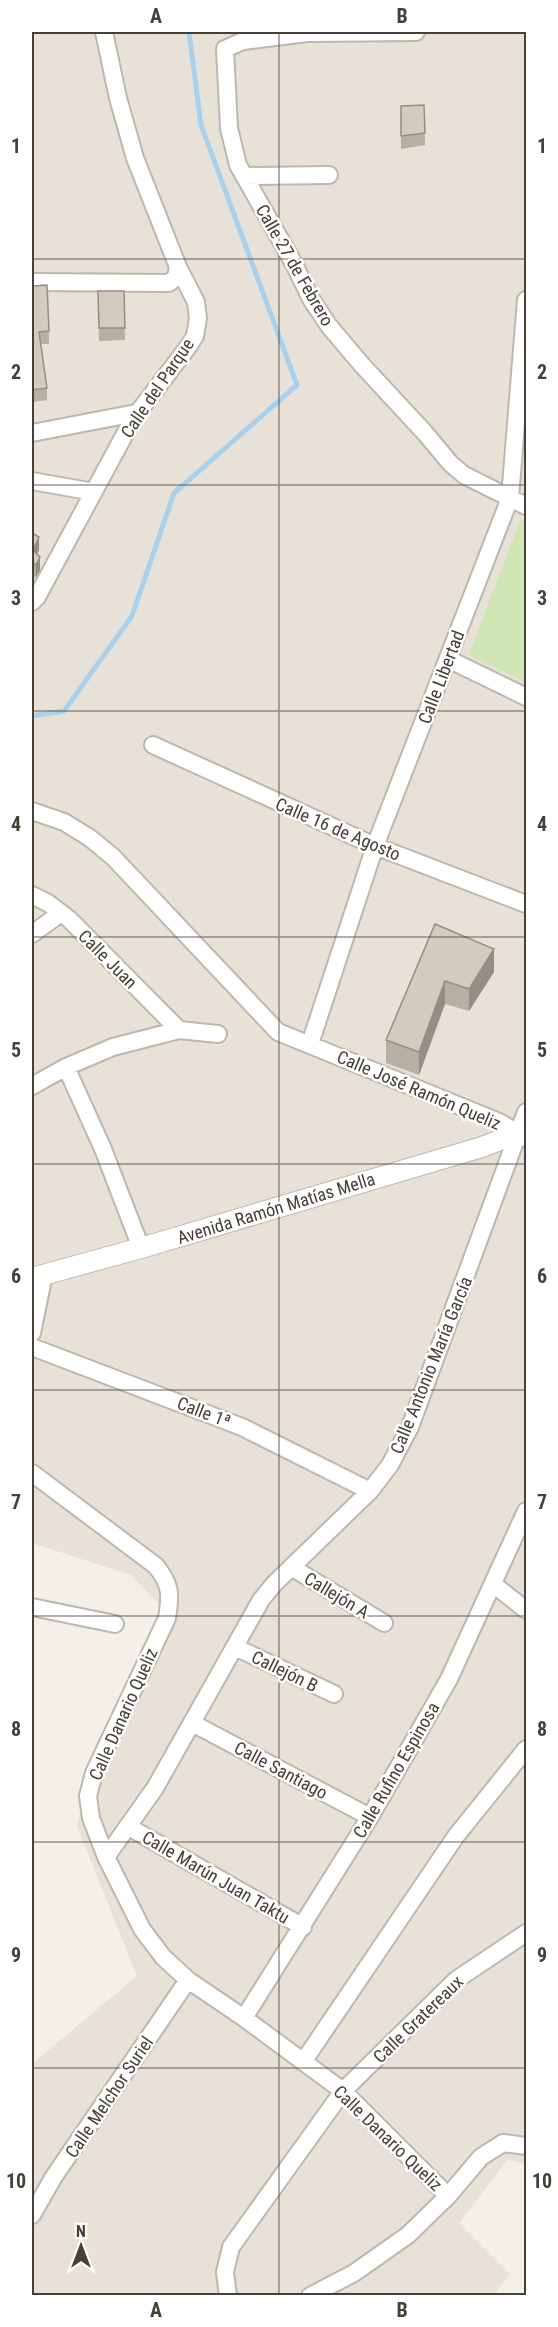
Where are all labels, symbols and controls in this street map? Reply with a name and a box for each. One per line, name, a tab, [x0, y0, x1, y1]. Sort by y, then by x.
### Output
text: A	[150, 4, 162, 28]
text: B	[396, 4, 408, 28]
text: 1	[11, 134, 21, 158]
text: 1	[537, 134, 547, 158]
street label: Calle 27 de Febrero	[252, 200, 338, 330]
street label: Calle del Parque	[116, 334, 198, 442]
text: 2	[11, 360, 21, 384]
text: 2	[537, 360, 547, 384]
text: 3	[11, 586, 21, 610]
text: 3	[537, 586, 547, 610]
street label: Calle Libertad	[414, 627, 468, 727]
street label: Calle 16 de Agosto	[272, 793, 404, 865]
text: 4	[11, 812, 21, 836]
text: 4	[537, 812, 547, 836]
street label: Calle Juan	[74, 925, 142, 993]
text: 5	[11, 1038, 21, 1062]
text: 5	[537, 1038, 547, 1062]
street label: Calle José Ramón Queliz	[334, 1046, 504, 1134]
street label: Avenida Ramón Matías Mella	[175, 1168, 377, 1248]
text: 6	[11, 1264, 21, 1288]
text: 6	[537, 1264, 547, 1288]
street label: Calle Antonio María García	[386, 1273, 476, 1457]
street label: Calle 1ª	[174, 1392, 234, 1432]
text: 7	[11, 1490, 21, 1514]
text: 7	[537, 1490, 547, 1514]
street label: Callejón A	[301, 1568, 374, 1623]
street label: Calle Danario Queliz	[84, 1644, 162, 1783]
street label: Callejón B	[248, 1646, 322, 1696]
street label: Calle Rufino Espinosa	[349, 1698, 443, 1842]
text: 8	[11, 1717, 21, 1741]
text: 8	[537, 1717, 547, 1741]
street label: Calle Santiago	[231, 1737, 331, 1803]
street label: Calle Marún Juan Taktu	[139, 1826, 293, 1928]
text: 9	[11, 1943, 21, 1967]
text: 9	[537, 1943, 547, 1967]
street label: Calle Gratereaux	[369, 1971, 467, 2067]
street label: Calle Melchor Suriel	[61, 2032, 157, 2162]
street label: Calle Danario Queliz	[329, 2081, 447, 2195]
text: 10	[6, 2169, 26, 2193]
text: 10	[532, 2169, 552, 2193]
north arrow	[51, 2216, 111, 2276]
text: N	[76, 2222, 86, 2241]
text: A	[150, 2298, 162, 2322]
text: B	[396, 2298, 408, 2322]

